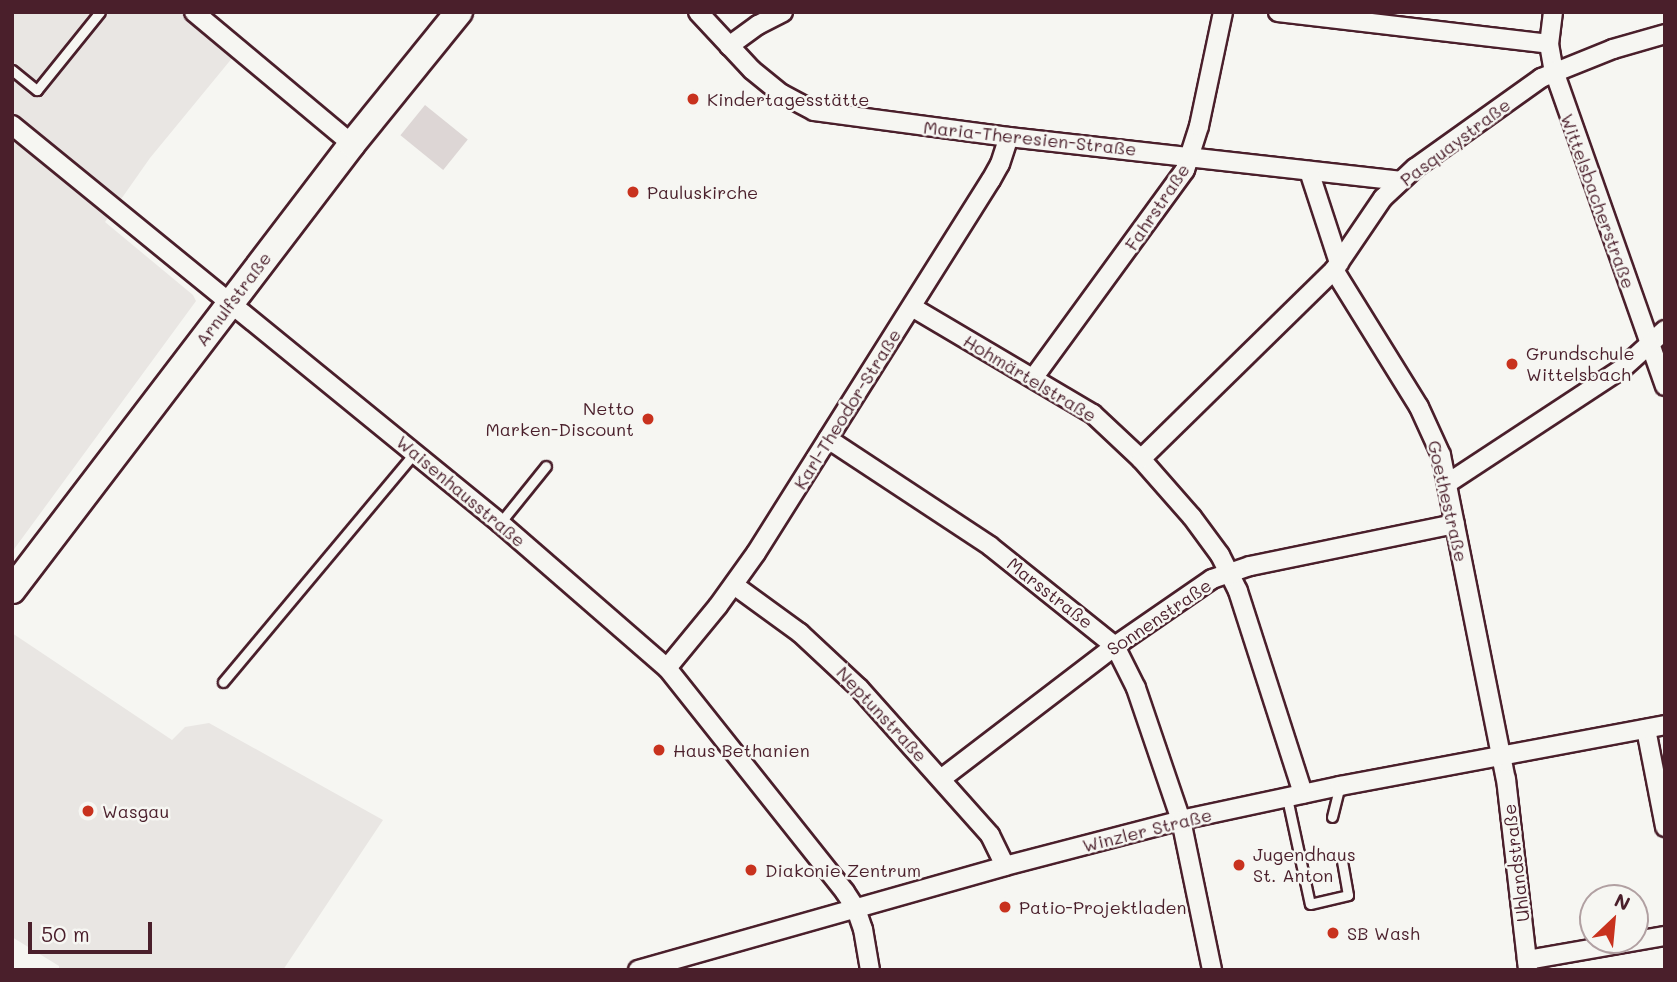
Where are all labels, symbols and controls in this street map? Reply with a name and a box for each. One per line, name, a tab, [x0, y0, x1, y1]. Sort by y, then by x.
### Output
place label: Kindertagesstätte	[707, 88, 869, 110]
marker: Kindertagesstätte	[685, 91, 701, 107]
street label: Pasquaystraße	[1396, 94, 1514, 190]
street label: Wittelsbacherstraße	[1556, 111, 1640, 291]
street label: Maria-Theresien-Straße	[922, 116, 1138, 160]
street label: Fahrstraße	[1120, 160, 1194, 254]
place label: Pauluskirche	[647, 181, 758, 203]
marker: Pauluskirche	[625, 184, 641, 200]
street label: Arnulfstraße	[191, 248, 275, 350]
street label: Karl-Theodor-Straße	[789, 325, 905, 493]
street label: Hohmärtelstraße	[960, 330, 1100, 426]
place label: Grundschule Wittelsbach	[1526, 343, 1635, 386]
marker: Grundschule Wittelsbach	[1504, 356, 1520, 372]
place label: Netto Marken-Discount	[486, 398, 634, 440]
marker: Netto Marken-Discount	[640, 411, 656, 427]
street label: Waisenhausstraße	[392, 431, 530, 551]
street label: Goethestraße	[1424, 438, 1472, 564]
street label: Marsstraße	[1003, 553, 1097, 633]
street label: Sonnenstraße	[1103, 574, 1215, 660]
street label: Neptunstraße	[832, 662, 932, 766]
place label: Haus Bethanien	[673, 739, 810, 761]
marker: Haus Bethanien	[651, 742, 667, 758]
place label: Wasgau	[102, 800, 169, 822]
marker: Wasgau	[80, 803, 96, 819]
street label: Winzler Straße	[1080, 803, 1214, 857]
street label: Uhlandstraße	[1498, 803, 1534, 923]
place label: Jugendhaus St. Anton	[1253, 844, 1356, 886]
marker: Jugendhaus St. Anton	[1231, 857, 1247, 873]
place label: Diakonie Zentrum	[765, 859, 921, 881]
marker: Diakonie Zentrum	[743, 862, 759, 878]
north arrow	[1579, 884, 1649, 954]
text: N	[1611, 887, 1635, 916]
place label: Patio-Projektladen	[1019, 896, 1187, 918]
marker: Patio-Projektladen	[997, 899, 1013, 915]
scale bar	[32, 908, 156, 952]
text: 50 m	[41, 920, 90, 947]
place label: SB Wash	[1347, 922, 1420, 944]
marker: SB Wash	[1325, 925, 1341, 941]

